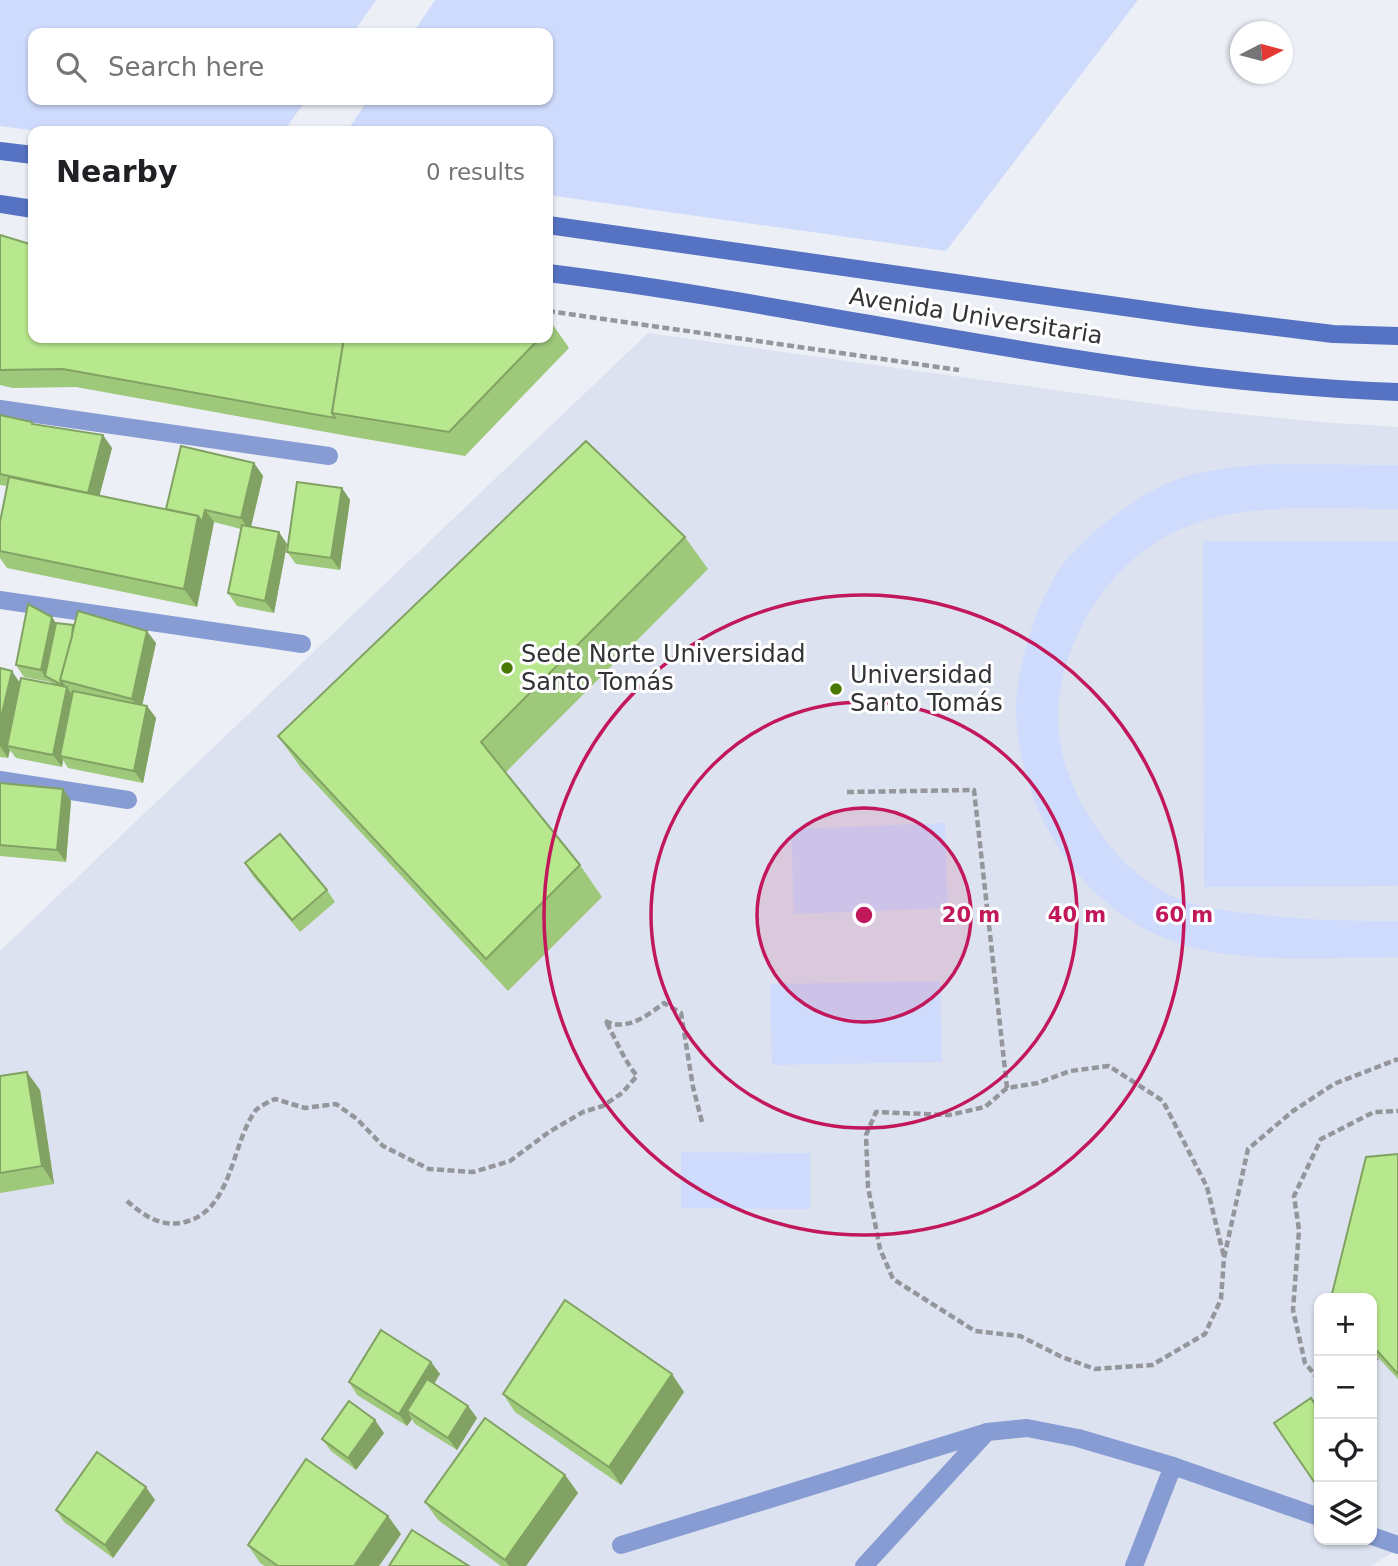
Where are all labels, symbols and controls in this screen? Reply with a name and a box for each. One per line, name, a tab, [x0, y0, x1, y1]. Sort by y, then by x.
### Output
north arrow	[1230, 21, 1293, 84]
search box	[28, 28, 553, 105]
icon: search	[52, 48, 90, 86]
text: Search here	[108, 52, 264, 82]
text: Nearby	[56, 154, 178, 189]
text: 0 results	[426, 159, 525, 185]
street label: Avenida Universitaria	[847, 282, 1105, 350]
place label: Sede Norte Universidad Santo Tomás	[521, 640, 806, 696]
marker: Sede Norte Universidad Santo Tomás	[499, 660, 515, 676]
place label: Universidad Santo Tomás	[850, 661, 1003, 717]
marker: Universidad Santo Tomás	[828, 681, 844, 697]
centre of rings	[852, 903, 876, 927]
text: 20 m	[942, 903, 1000, 927]
text: 40 m	[1048, 903, 1106, 927]
text: 60 m	[1155, 903, 1213, 927]
map controls	[1314, 1293, 1377, 1545]
button: +	[1314, 1293, 1377, 1356]
button: −	[1314, 1356, 1377, 1419]
button: locate	[1314, 1419, 1377, 1482]
button: layers	[1314, 1482, 1377, 1545]

